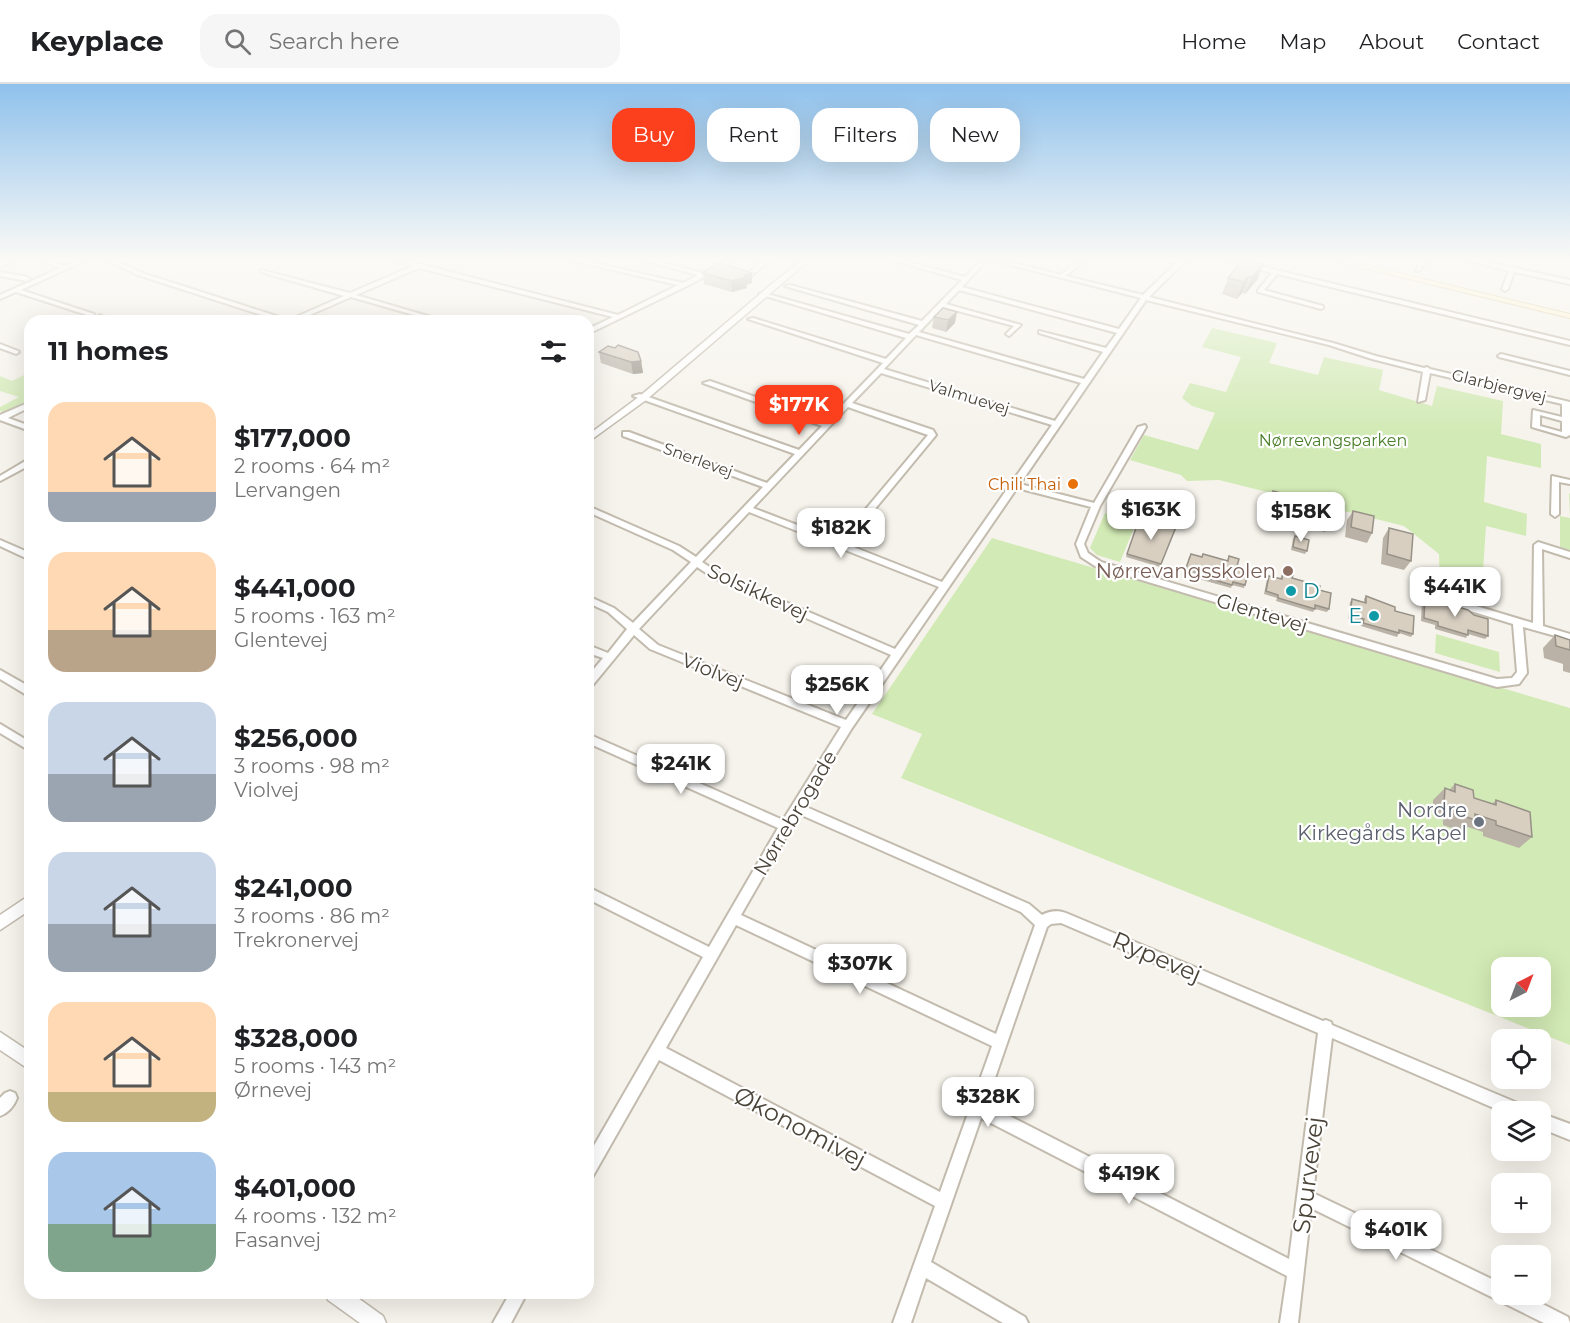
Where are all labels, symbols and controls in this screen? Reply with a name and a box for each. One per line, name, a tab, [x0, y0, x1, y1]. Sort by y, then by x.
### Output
search box	[200, 14, 620, 68]
text: Keyplace	[30, 24, 164, 58]
icon: search	[221, 25, 254, 58]
text: Search here	[269, 28, 400, 55]
text: Home	[1181, 29, 1246, 54]
text: Map	[1279, 29, 1326, 54]
text: About	[1359, 29, 1424, 54]
text: Contact	[1457, 29, 1540, 54]
chip: Buy	[612, 108, 695, 162]
chip: Rent	[707, 108, 800, 162]
chip: Filters	[812, 108, 918, 162]
chip: New	[930, 108, 1020, 162]
text: 11 homes	[48, 335, 168, 367]
icon: filters	[537, 335, 570, 368]
street label: Glarbjergvej	[1450, 365, 1548, 407]
street label: Valmuevej	[926, 376, 1012, 418]
pin: $177K	[757, 385, 841, 436]
text: $177K	[769, 392, 829, 416]
text: $177,000	[234, 422, 351, 454]
icon: home	[96, 426, 168, 498]
park label: Nørrevangsparken	[1259, 431, 1407, 450]
street label: Snerlevej	[661, 439, 735, 481]
text: 2 rooms · 64 m²	[234, 454, 390, 478]
place label: Chili Thai	[988, 475, 1061, 494]
marker: Chili Thai	[1066, 477, 1080, 491]
text: Lervangen	[234, 478, 341, 502]
pin: $163K	[1109, 490, 1193, 541]
pin: $158K	[1259, 492, 1343, 543]
text: $163K	[1121, 497, 1181, 521]
text: $158K	[1271, 499, 1331, 523]
pin: $182K	[799, 508, 883, 559]
text: $182K	[811, 515, 871, 539]
street label: Solsikkevej	[704, 558, 812, 626]
place label: Nørrevangsskolen	[1096, 559, 1276, 583]
marker: Nørrevangsskolen	[1281, 564, 1295, 578]
pin: $441K	[1413, 567, 1497, 618]
text: $441,000	[234, 572, 356, 604]
text: $441K	[1424, 574, 1486, 598]
icon: home	[96, 576, 168, 648]
place label: D	[1303, 579, 1320, 603]
marker: D	[1284, 584, 1298, 598]
street label: Glentevej	[1214, 588, 1310, 638]
text: 5 rooms · 163 m²	[234, 604, 396, 628]
place label: E	[1349, 604, 1362, 628]
marker: E	[1367, 609, 1381, 623]
text: Glentevej	[234, 628, 328, 652]
street label: Violvej	[678, 648, 748, 694]
pin: $256K	[795, 665, 879, 716]
text: $256K	[805, 672, 869, 696]
text: $256,000	[234, 722, 358, 754]
icon: home	[96, 726, 168, 798]
pin: $241K	[639, 744, 723, 795]
street label: Nørrebrogade	[748, 746, 842, 880]
text: $241K	[651, 751, 711, 775]
text: 3 rooms · 98 m²	[234, 754, 390, 778]
text: Violvej	[234, 778, 299, 802]
place label: Nordre Kirkegårds Kapel	[1297, 798, 1467, 845]
marker: Nordre Kirkegårds Kapel	[1472, 815, 1486, 829]
text: $241,000	[234, 872, 353, 904]
icon: home	[96, 876, 168, 948]
text: 3 rooms · 86 m²	[234, 904, 390, 928]
street label: Rypevej	[1108, 925, 1206, 989]
text: Trekronervej	[234, 928, 359, 952]
pin: $307K	[818, 944, 902, 995]
text: $307K	[827, 951, 893, 975]
north arrow	[1491, 957, 1551, 1017]
map controls	[1491, 957, 1551, 1305]
text: $328,000	[234, 1022, 358, 1054]
icon: home	[96, 1026, 168, 1098]
button: locate	[1491, 1029, 1551, 1089]
text: 5 rooms · 143 m²	[234, 1054, 396, 1078]
pin: $328K	[946, 1077, 1030, 1128]
text: Ørnevej	[234, 1078, 312, 1102]
street label: Økonomivej	[729, 1080, 871, 1174]
text: $328K	[956, 1084, 1020, 1108]
button: layers	[1491, 1101, 1551, 1161]
street label: Spurvevej	[1286, 1115, 1330, 1235]
pin: $419K	[1087, 1154, 1171, 1205]
text: $419K	[1098, 1161, 1160, 1185]
text: $401,000	[234, 1172, 356, 1204]
button: +	[1491, 1173, 1551, 1233]
icon: home	[96, 1176, 168, 1248]
text: 4 rooms · 132 m²	[234, 1204, 397, 1228]
pin: $401K	[1354, 1210, 1438, 1261]
text: $401K	[1365, 1217, 1427, 1241]
text: Fasanvej	[234, 1228, 321, 1252]
button: −	[1491, 1245, 1551, 1305]

